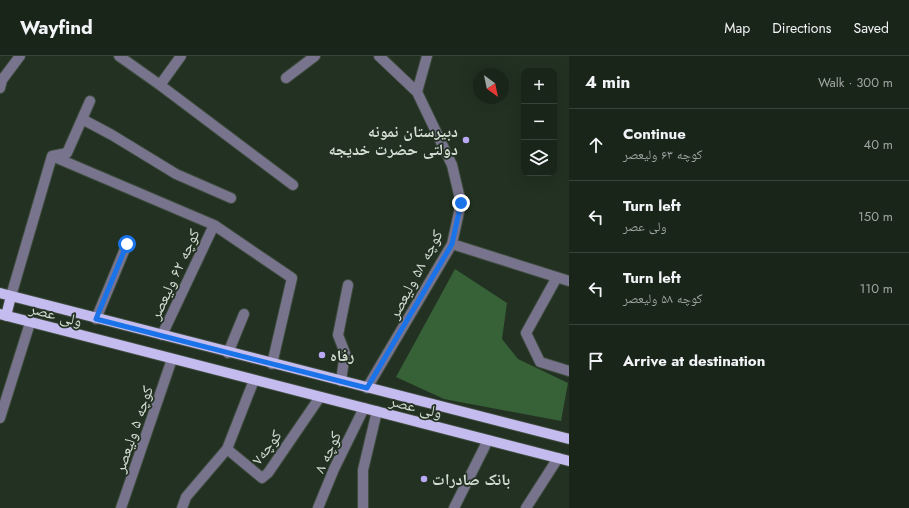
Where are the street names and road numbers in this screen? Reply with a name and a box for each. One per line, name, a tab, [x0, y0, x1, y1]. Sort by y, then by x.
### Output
street label: کوچه ۶۲ ولیعصر	[143, 225, 206, 324]
street label: کوچه ۵۸ ولیعصر	[382, 225, 449, 324]
street label: ولی عصر	[26, 296, 85, 333]
street label: کوچه ۵ ولیعصر	[108, 382, 159, 477]
street label: ولی عصر	[386, 389, 445, 424]
street label: کوچه۷	[246, 425, 287, 470]
street label: کوچه ۸	[308, 427, 347, 477]

